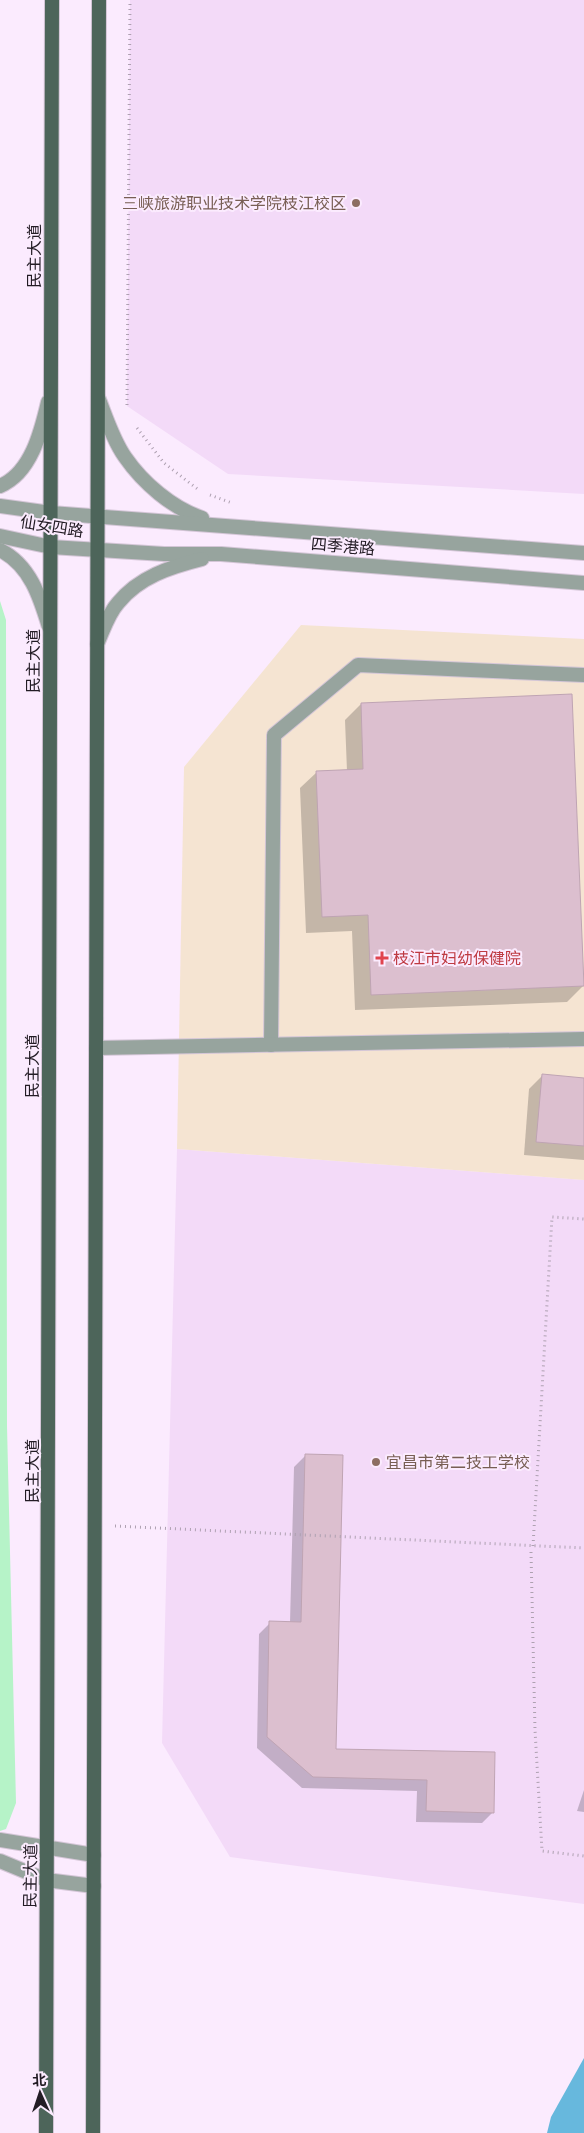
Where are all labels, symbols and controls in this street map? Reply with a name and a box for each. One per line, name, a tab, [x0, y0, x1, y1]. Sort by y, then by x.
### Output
place label: 三峡旅游职业技术学院枝江校区	[122, 193, 346, 212]
marker: 三峡旅游职业技术学院枝江校区	[350, 197, 362, 209]
street label: 民主大道	[24, 224, 43, 288]
street label: 仙女四路	[19, 511, 85, 540]
street label: 四季港路	[310, 533, 376, 558]
street label: 民主大道	[23, 629, 42, 693]
place label: 枝江市妇幼保健院	[393, 948, 521, 967]
marker: 枝江市妇幼保健院	[375, 951, 389, 965]
street label: 民主大道	[22, 1034, 41, 1098]
street label: 民主大道	[22, 1439, 41, 1503]
place label: 宜昌市第二技工学校	[386, 1452, 530, 1471]
marker: 宜昌市第二技工学校	[370, 1456, 382, 1468]
street label: 民主大道	[19, 1844, 40, 1908]
north arrow	[15, 2068, 65, 2118]
text: 北	[32, 2071, 47, 2088]

